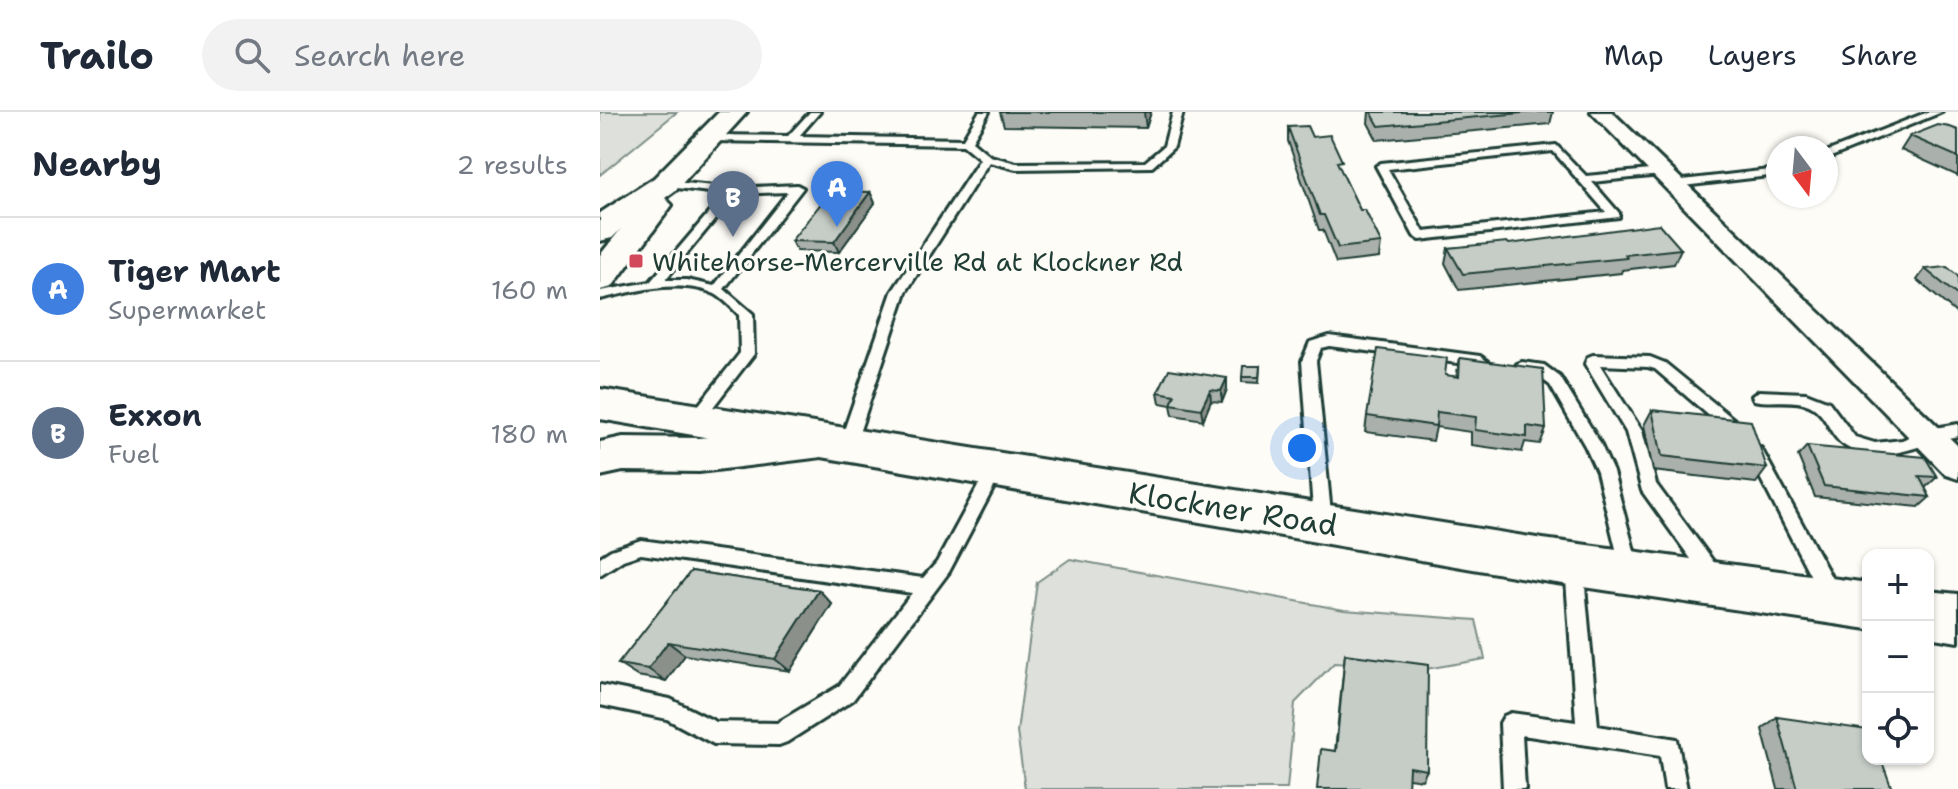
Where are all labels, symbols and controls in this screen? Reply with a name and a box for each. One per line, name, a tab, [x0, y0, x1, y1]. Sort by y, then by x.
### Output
search box	[202, 19, 762, 91]
text: Trailo	[40, 30, 154, 81]
icon: search	[230, 33, 274, 77]
text: Search here	[294, 35, 465, 76]
text: Map	[1604, 36, 1664, 74]
text: Layers	[1708, 36, 1797, 74]
text: Share	[1841, 36, 1918, 74]
north arrow	[1766, 136, 1838, 208]
text: Nearby	[32, 141, 162, 187]
text: 2 results	[456, 147, 568, 182]
pin: A	[811, 161, 863, 227]
pin: B	[707, 171, 759, 237]
place label: Whitehorse-Mercerville Rd at Klockner Rd	[652, 244, 1183, 279]
text: Tiger Mart	[108, 251, 281, 292]
marker: Whitehorse-Mercerville Rd at Klockner Rd	[627, 252, 645, 270]
text: A	[48, 272, 68, 307]
text: 160 m	[491, 272, 568, 307]
text: Supermarket	[108, 292, 266, 327]
text: Exxon	[108, 395, 202, 436]
text: B	[50, 416, 66, 451]
text: 180 m	[490, 416, 568, 451]
your location	[1282, 428, 1322, 468]
text: Fuel	[108, 436, 159, 471]
street label: Klockner Road	[1126, 472, 1340, 546]
map controls	[1862, 549, 1934, 765]
button: +	[1862, 549, 1934, 621]
button: −	[1862, 621, 1934, 693]
button: locate	[1862, 693, 1934, 765]

